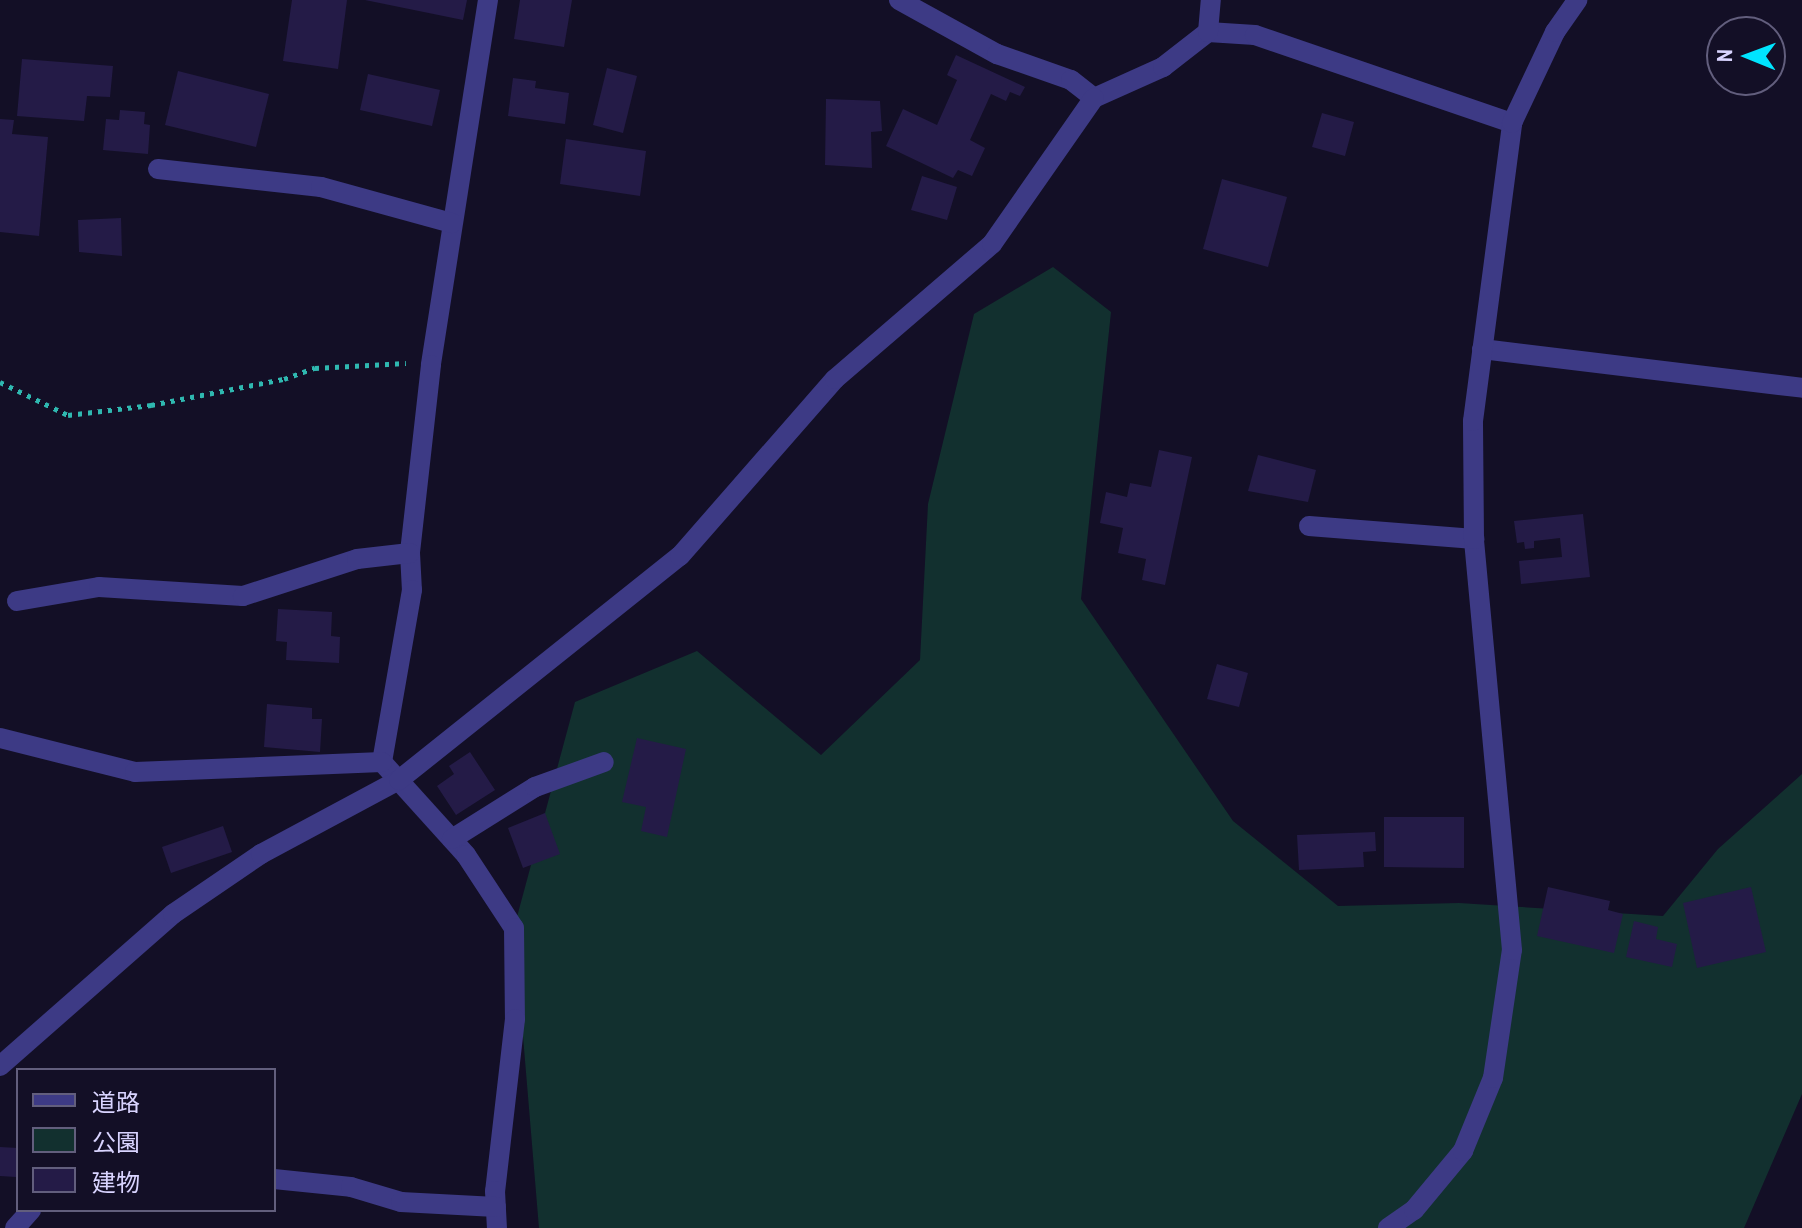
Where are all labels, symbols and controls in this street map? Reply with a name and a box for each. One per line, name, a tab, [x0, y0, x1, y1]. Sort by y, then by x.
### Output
north arrow	[1706, 16, 1786, 96]
text: N	[1709, 49, 1739, 62]
legend	[16, 1068, 276, 1212]
text: 道路	[92, 1086, 140, 1118]
text: 公園	[92, 1126, 140, 1158]
text: 建物	[92, 1166, 140, 1198]

